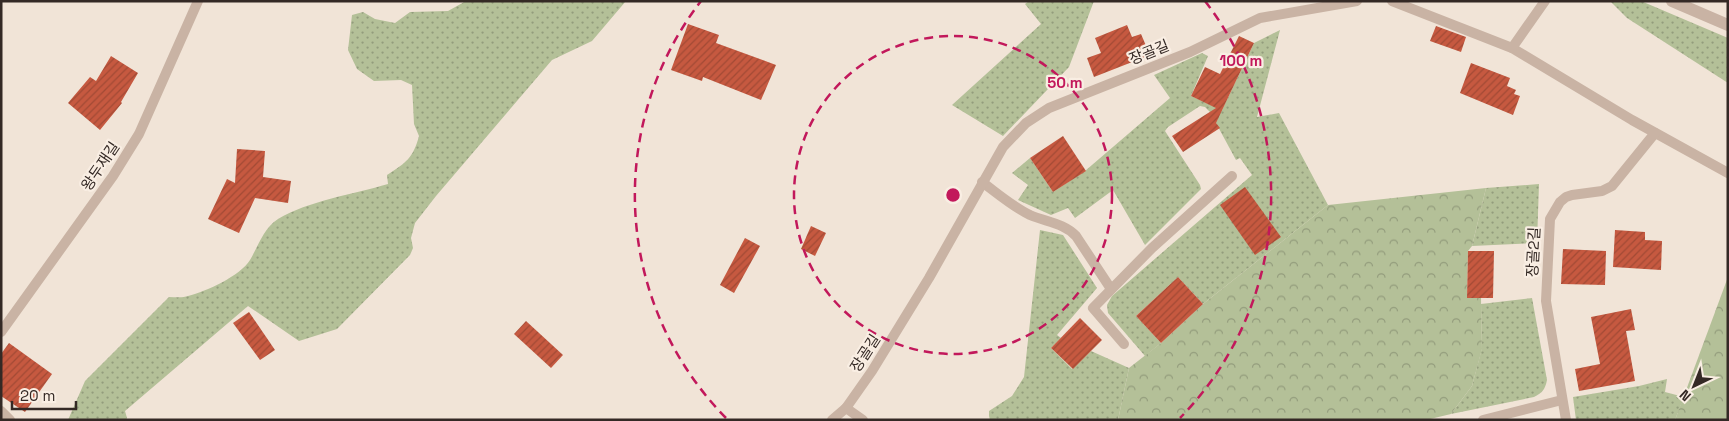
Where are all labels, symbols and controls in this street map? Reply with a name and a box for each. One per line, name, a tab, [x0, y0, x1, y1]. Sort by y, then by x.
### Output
street label: 장골길	[1126, 35, 1172, 69]
text: 100 m	[1220, 51, 1262, 70]
text: 50 m	[1047, 73, 1083, 92]
street label: 왕두재길	[77, 138, 123, 194]
centre of rings	[944, 186, 962, 204]
street label: 장골2길	[1522, 226, 1544, 278]
street label: 장골길	[846, 330, 884, 376]
north arrow	[1669, 361, 1719, 411]
scale bar	[12, 378, 76, 410]
text: 20 m	[20, 386, 55, 405]
text: N	[1676, 386, 1695, 405]

